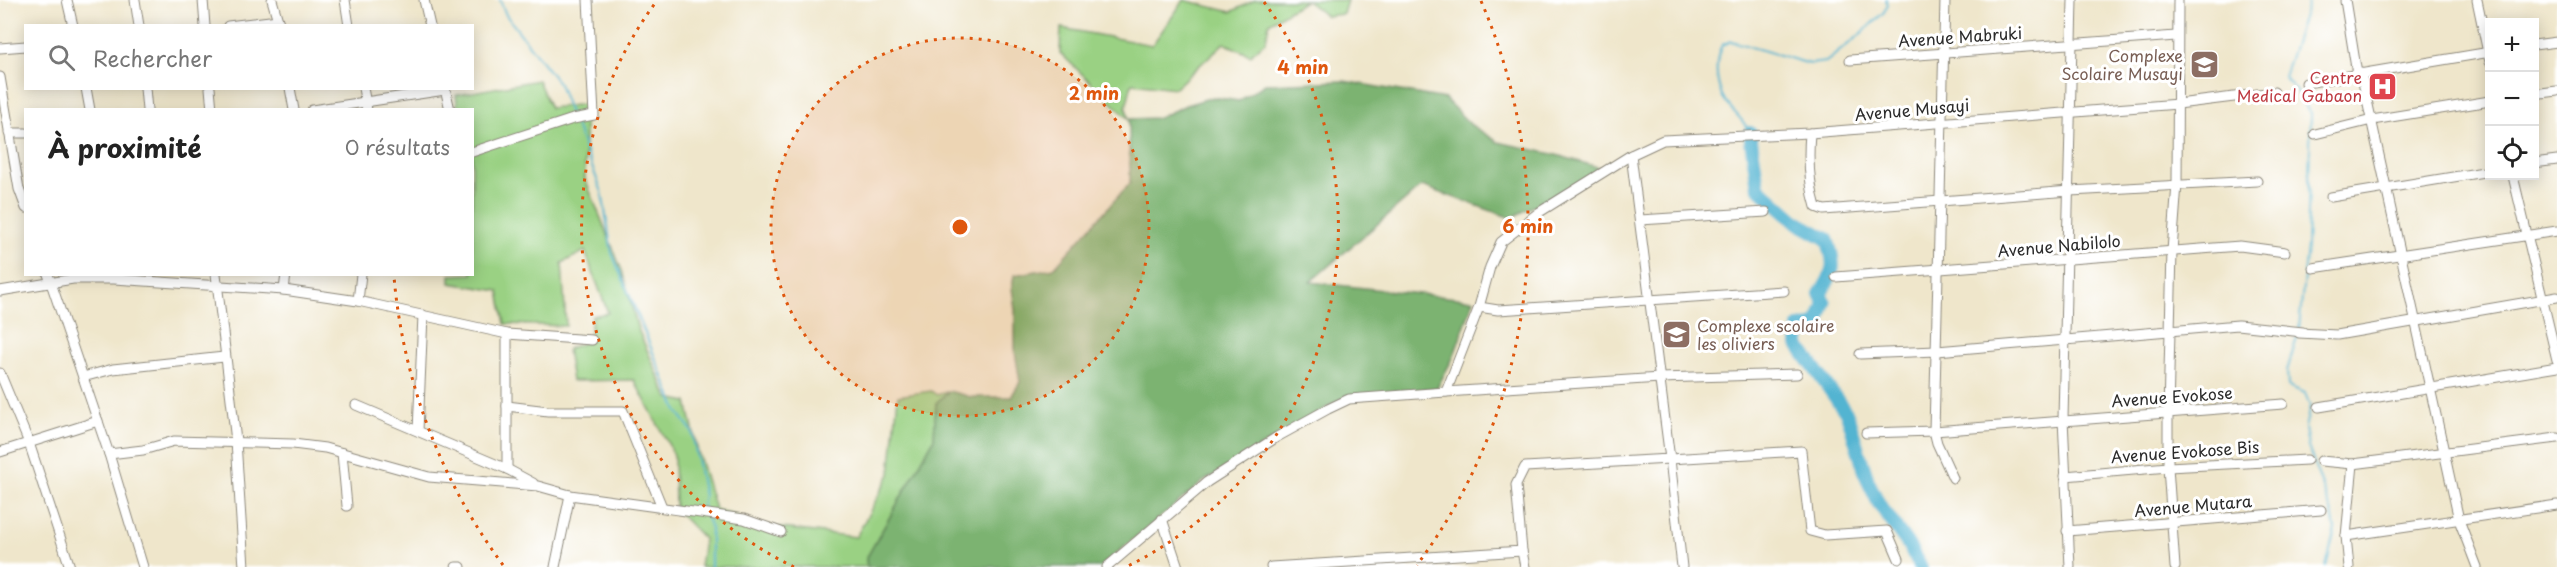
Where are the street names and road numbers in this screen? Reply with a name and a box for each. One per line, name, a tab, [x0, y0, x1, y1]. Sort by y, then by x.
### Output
street label: Avenue Mabruki	[1897, 20, 2023, 52]
street label: Avenue Musayi	[1854, 92, 1970, 126]
street label: Avenue Nabilolo	[1996, 228, 2122, 262]
street label: Avenue Evokose	[2111, 380, 2233, 412]
street label: Avenue Evokose Bis	[2110, 434, 2260, 468]
street label: Avenue Mutara	[2133, 488, 2253, 522]

